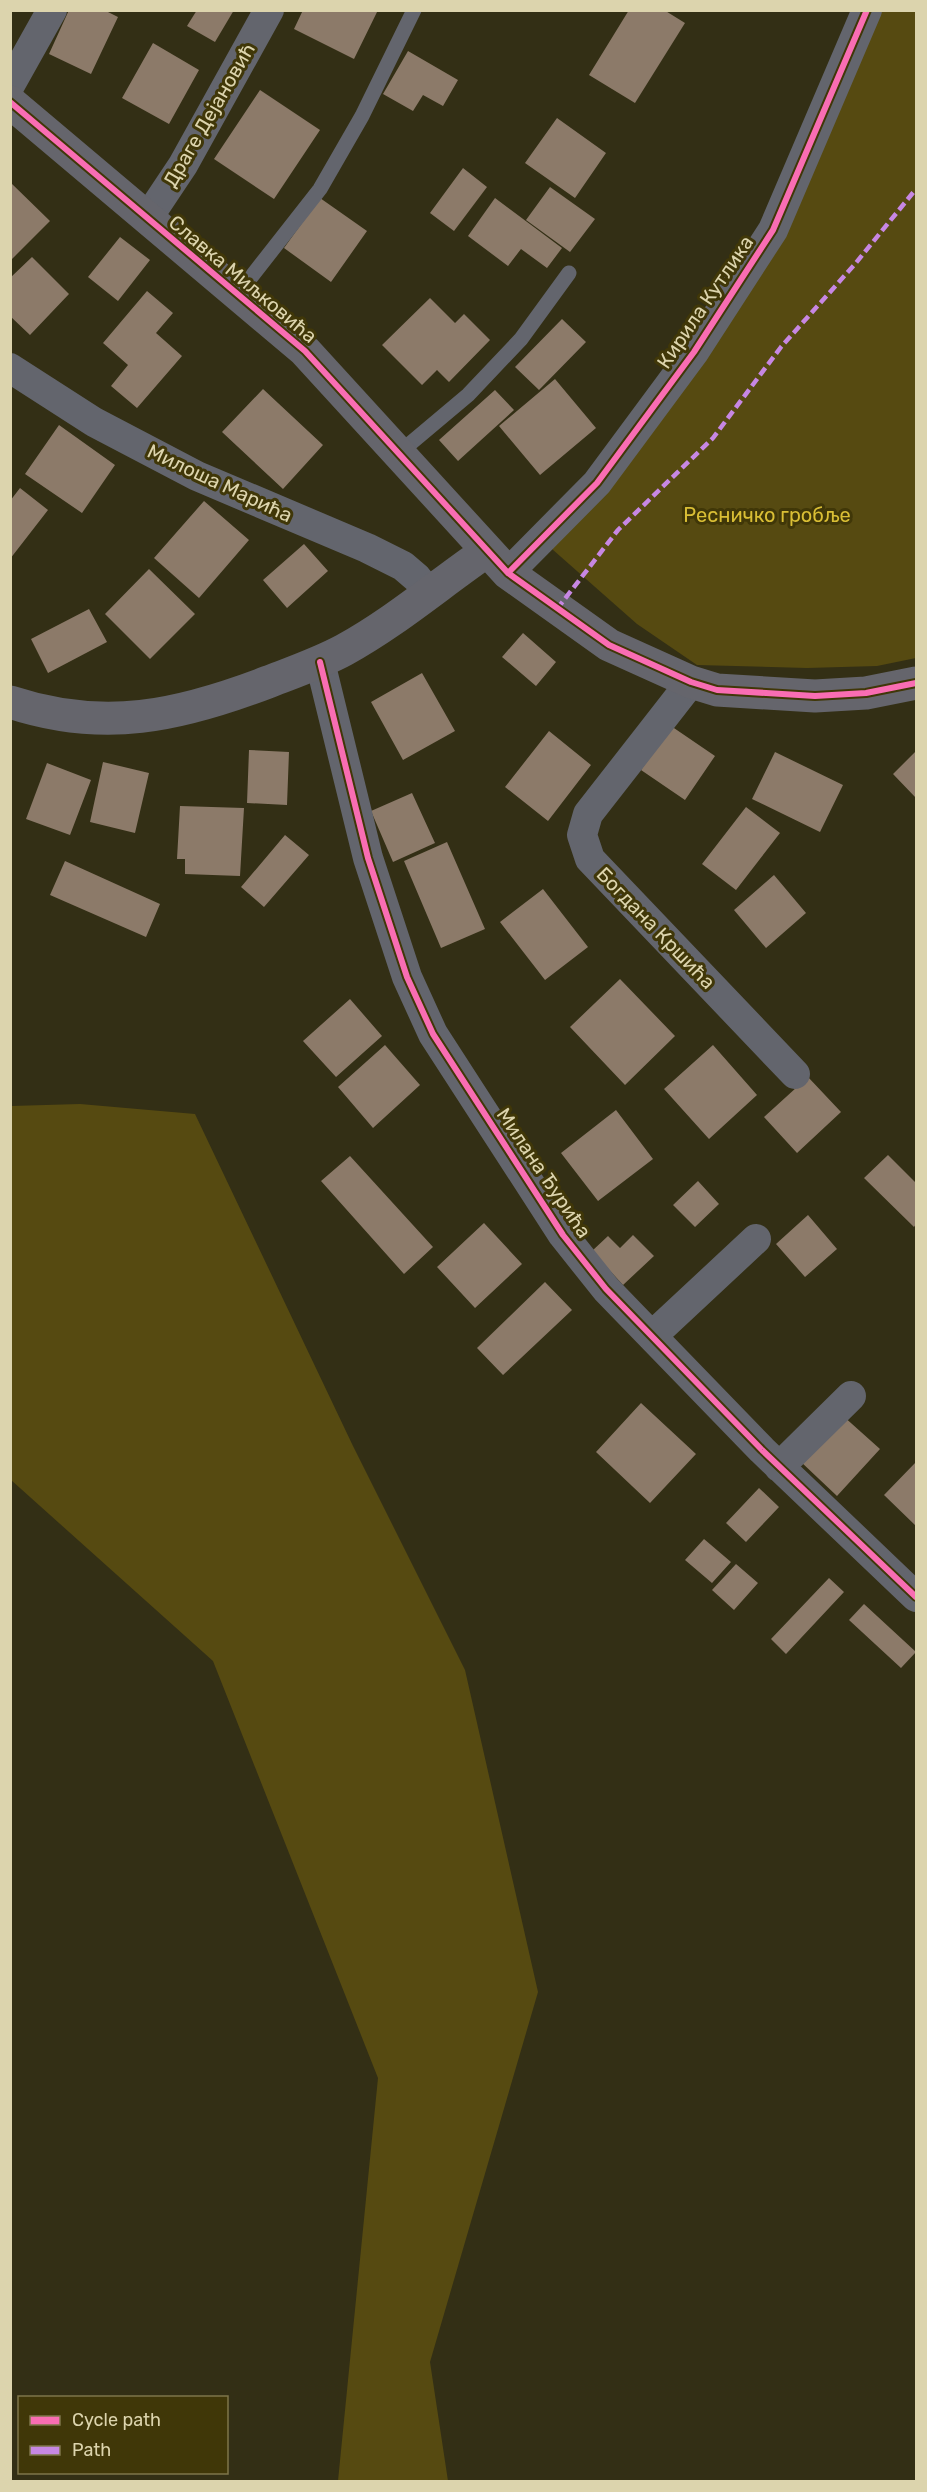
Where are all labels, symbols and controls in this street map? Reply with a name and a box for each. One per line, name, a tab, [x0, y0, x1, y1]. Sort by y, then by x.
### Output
street label: Драге Дејановић	[158, 39, 260, 191]
street label: Славка Миљковића	[164, 210, 322, 348]
street label: Кирила Кутлика	[652, 231, 758, 373]
street label: Милоша Марића	[144, 439, 296, 527]
park label: Ресничко гробље	[683, 503, 851, 527]
street label: Богдана Кршића	[592, 862, 720, 994]
street label: Милана Ђурића	[492, 1103, 596, 1243]
legend	[18, 2396, 228, 2474]
text: Cycle path	[72, 2409, 161, 2431]
text: Path	[72, 2439, 111, 2461]

